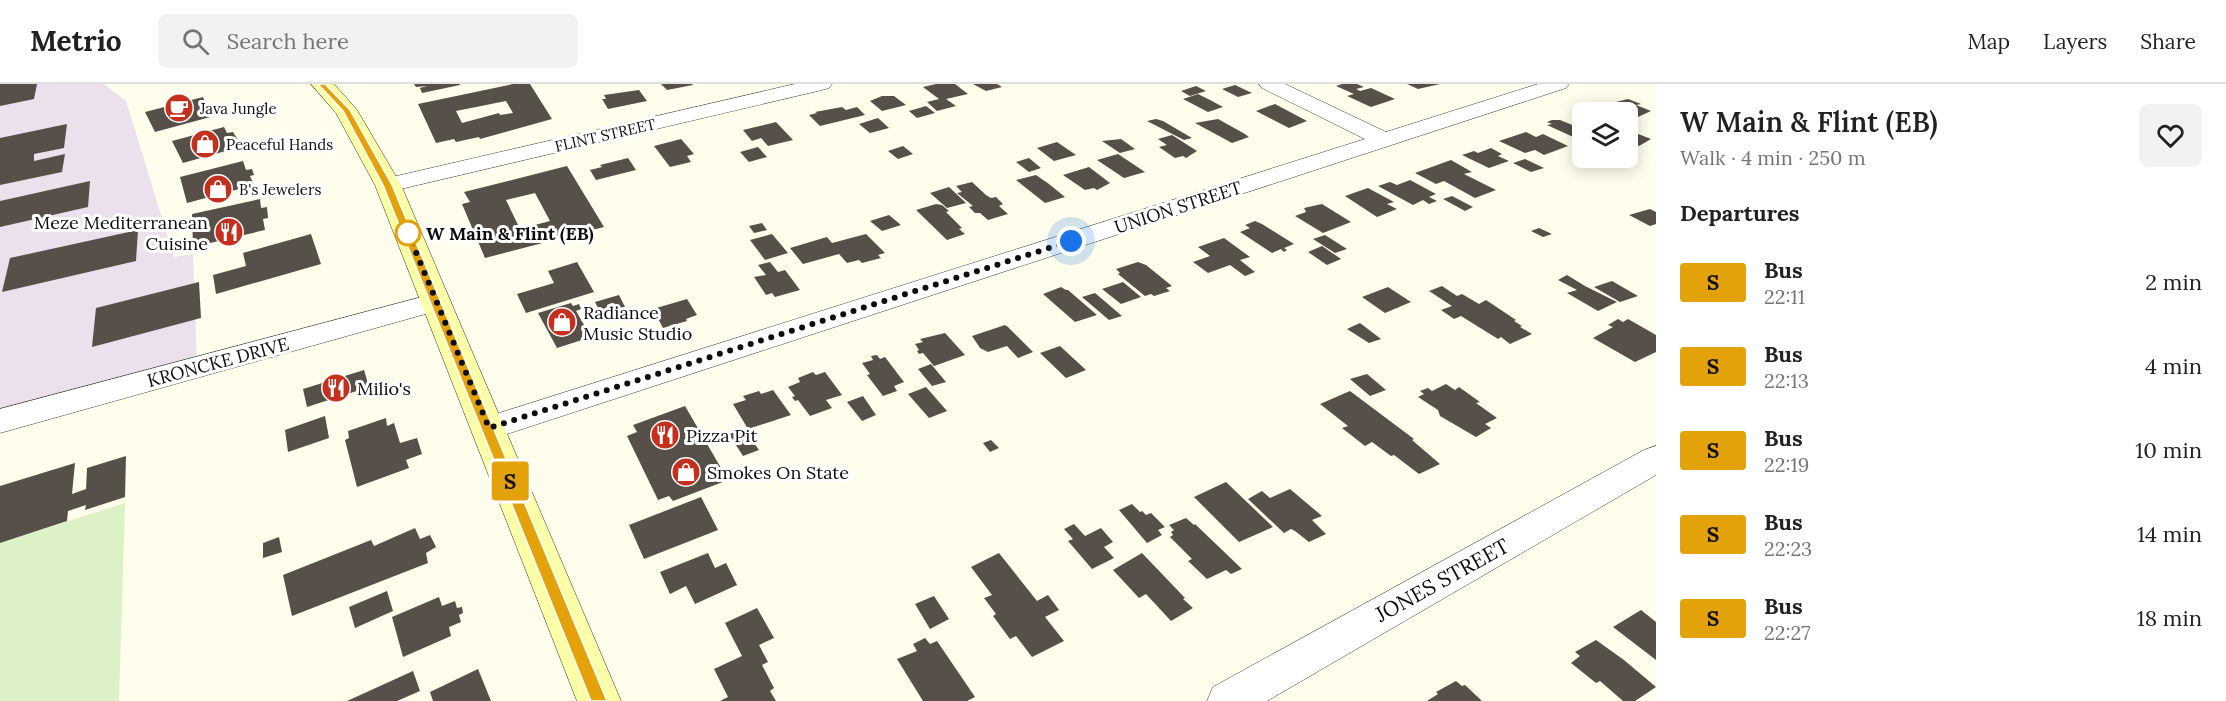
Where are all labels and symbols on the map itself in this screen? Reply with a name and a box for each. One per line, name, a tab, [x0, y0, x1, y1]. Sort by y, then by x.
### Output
cafe icon: Java Jungle	[163, 92, 195, 124]
place label: Java Jungle	[199, 99, 277, 118]
street label: FLINT STREET	[553, 114, 658, 156]
shop icon: Peaceful Hands	[189, 128, 221, 160]
place label: Peaceful Hands	[226, 135, 333, 154]
shop icon: B's Jewelers	[202, 173, 234, 205]
street label: UNION STREET	[1111, 175, 1245, 238]
place label: B's Jewelers	[239, 180, 321, 199]
place label: Meze Mediterranean Cuisine	[34, 211, 208, 255]
restaurant icon: Meze Mediterranean Cuisine	[213, 216, 245, 248]
marker: W Main & Flint (EB)	[395, 220, 421, 246]
place label: W Main & Flint (EB)	[426, 222, 594, 245]
your location	[1056, 226, 1086, 256]
place label: Radiance Music Studio	[583, 301, 692, 345]
shop icon: Radiance Music Studio	[546, 306, 578, 338]
street label: KRONCKE DRIVE	[145, 332, 291, 392]
restaurant icon: Milio's	[320, 372, 352, 404]
place label: Milio's	[357, 377, 411, 400]
restaurant icon: Pizza Pit	[649, 419, 681, 451]
place label: Pizza Pit	[686, 424, 758, 447]
shop icon: Smokes On State	[670, 456, 702, 488]
place label: Smokes On State	[707, 461, 849, 484]
line badge: S	[490, 462, 530, 500]
street label: JONES STREET	[1370, 532, 1514, 628]

